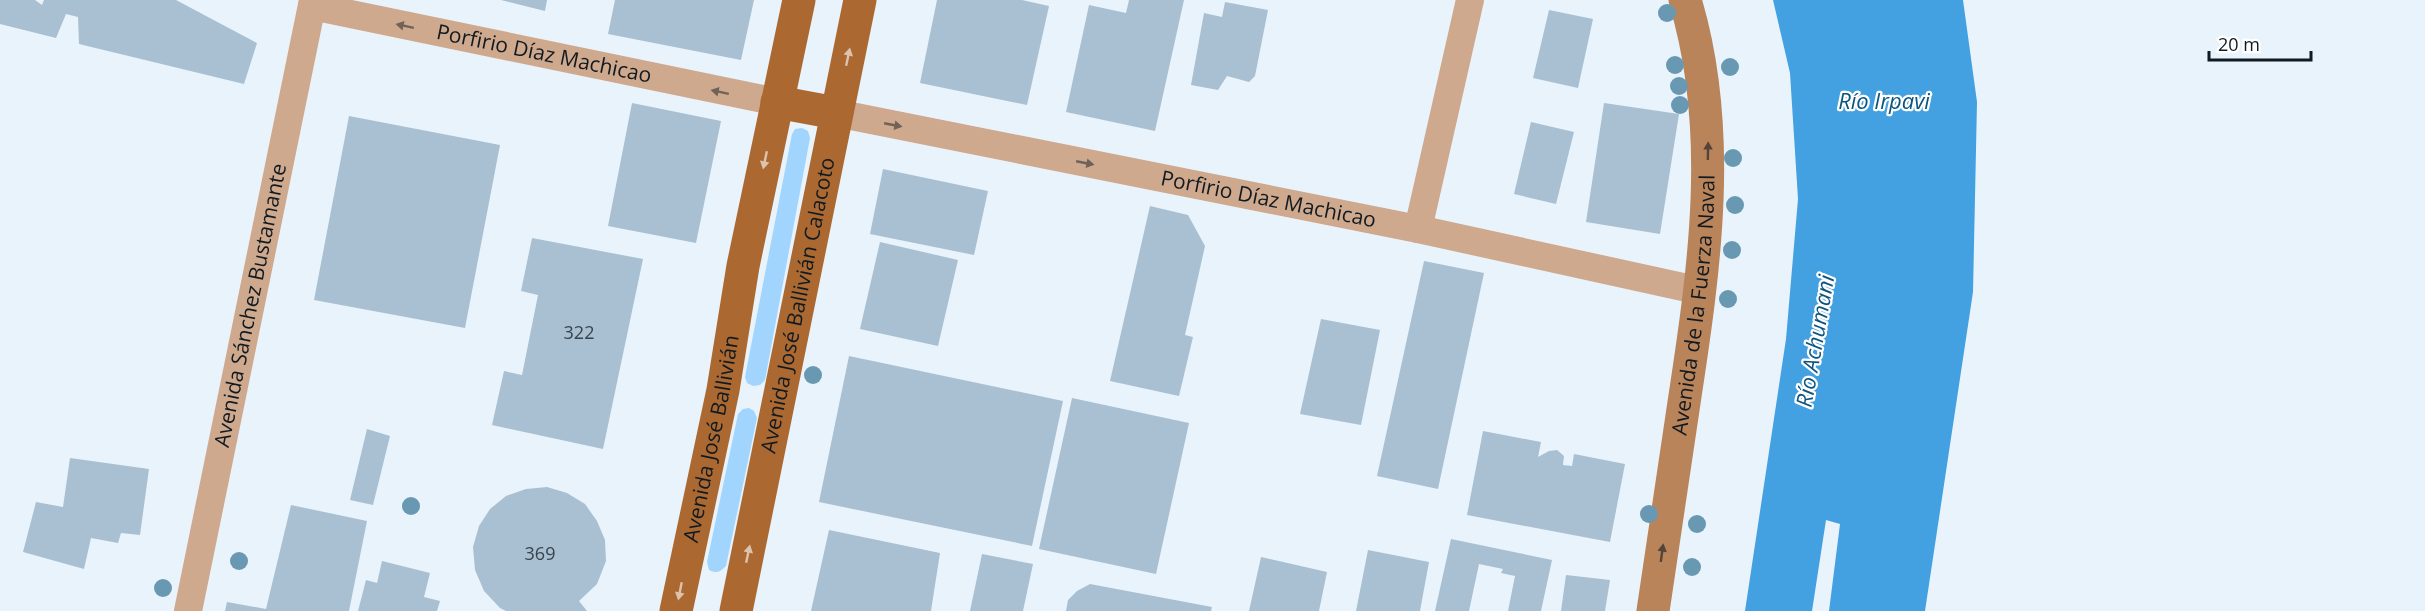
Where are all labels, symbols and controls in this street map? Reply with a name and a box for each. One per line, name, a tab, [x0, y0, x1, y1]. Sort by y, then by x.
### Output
street label: Porfirio Díaz Machicao	[434, 17, 654, 89]
one-way arrow	[396, 20, 415, 30]
scale bar	[2209, 24, 2311, 62]
text: 20 m	[2218, 32, 2260, 56]
one-way arrow	[844, 47, 853, 66]
water label: Río Irpavi	[1838, 85, 1930, 115]
one-way arrow	[710, 87, 729, 96]
one-way arrow	[884, 121, 903, 130]
one-way arrow	[1703, 142, 1713, 161]
one-way arrow	[760, 150, 769, 169]
street label: Avenida José Ballivián Calacoto	[753, 155, 841, 455]
one-way arrow	[1075, 159, 1094, 168]
street label: Avenida Sánchez Bustamante	[207, 161, 292, 449]
street label: Porfirio Díaz Machicao	[1159, 163, 1379, 233]
street label: Avenida de la Fuerza Naval	[1665, 174, 1721, 437]
water label: Río Achumani	[1788, 272, 1840, 409]
house number: 322	[564, 320, 594, 344]
street label: Avenida José Ballivián	[676, 333, 745, 545]
house number: 369	[525, 541, 555, 565]
one-way arrow	[744, 544, 753, 563]
one-way arrow	[1658, 544, 1667, 563]
one-way arrow	[675, 582, 684, 601]

